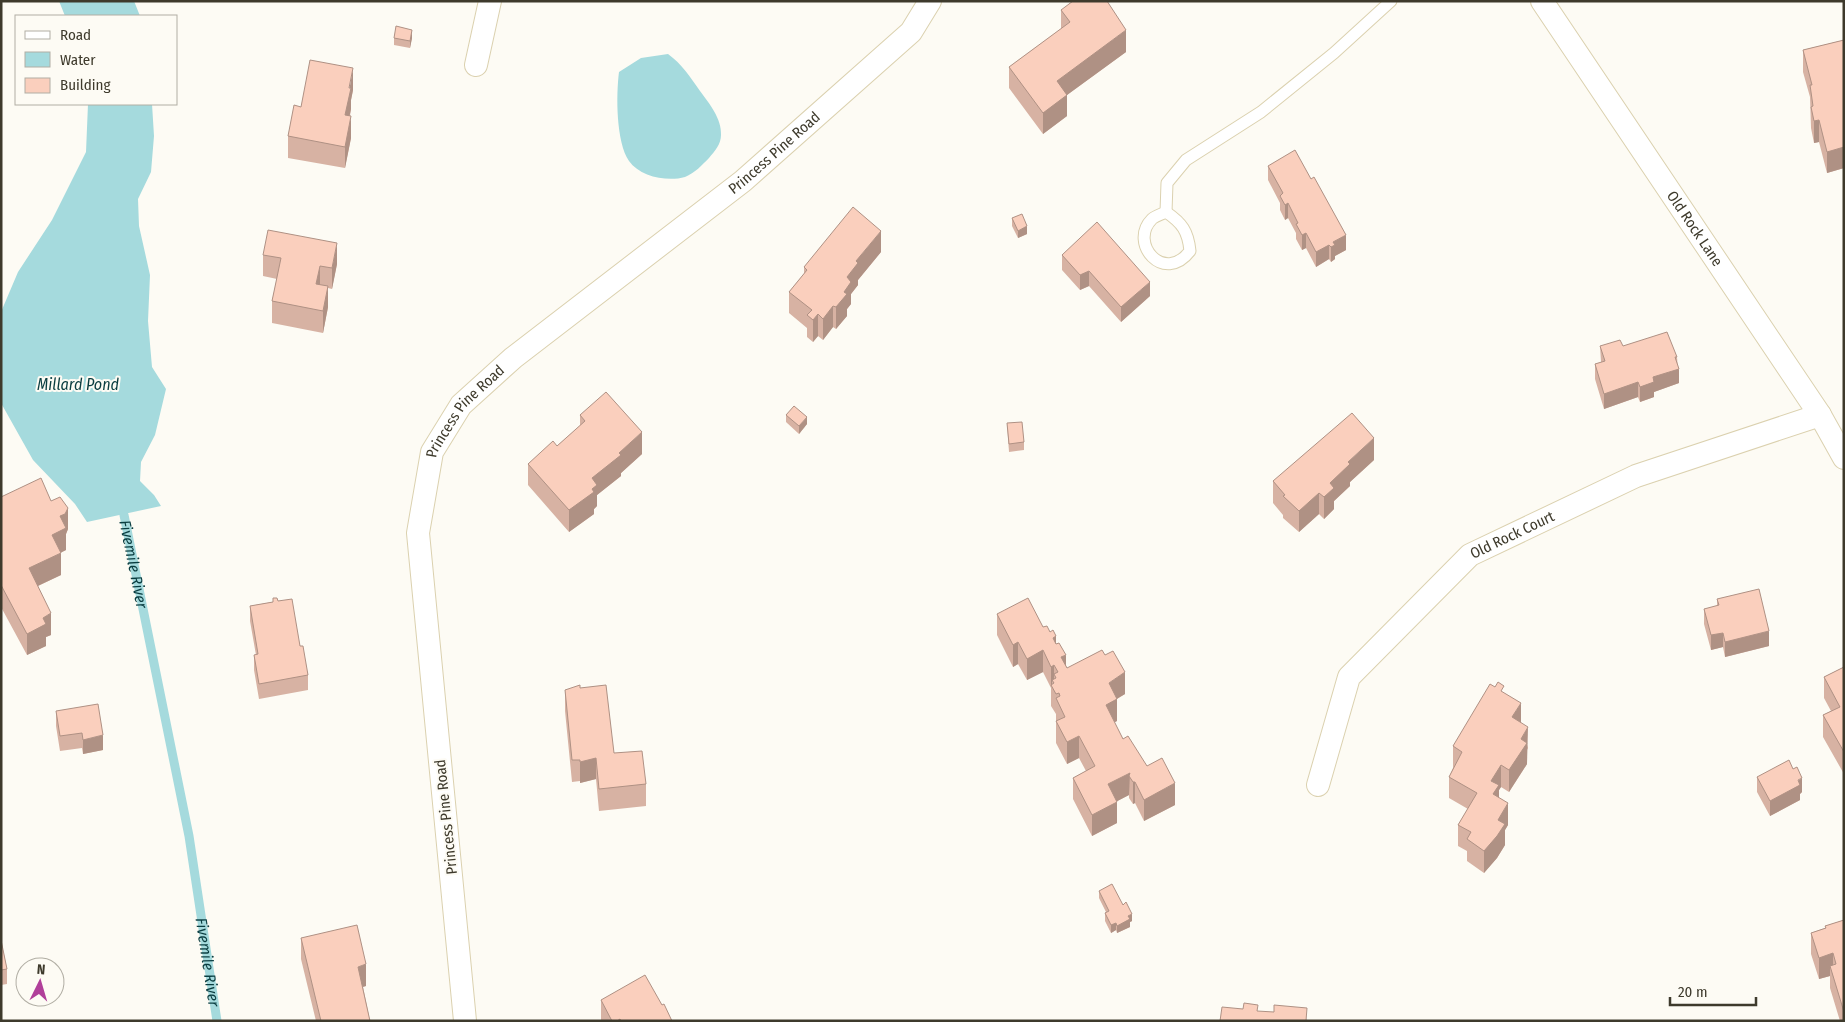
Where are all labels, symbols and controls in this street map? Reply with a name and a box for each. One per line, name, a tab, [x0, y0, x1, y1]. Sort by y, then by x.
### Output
legend	[15, 15, 178, 105]
text: Road	[60, 26, 91, 44]
text: Water	[60, 51, 96, 69]
text: Building	[60, 76, 111, 94]
street label: Princess Pine Road	[725, 108, 824, 198]
street label: Old Rock Lane	[1663, 187, 1726, 270]
street label: Princess Pine Road	[422, 361, 508, 459]
water label: Millard Pond	[37, 375, 120, 394]
street label: Old Rock Court	[1467, 507, 1557, 563]
water label: Fivemile River	[115, 518, 152, 610]
street label: Princess Pine Road	[431, 758, 461, 876]
water label: Fivemile River	[191, 916, 224, 1008]
north arrow	[15, 957, 65, 1007]
text: N	[36, 961, 46, 978]
scale bar	[1670, 974, 1756, 1006]
text: 20 m	[1678, 983, 1708, 1001]

